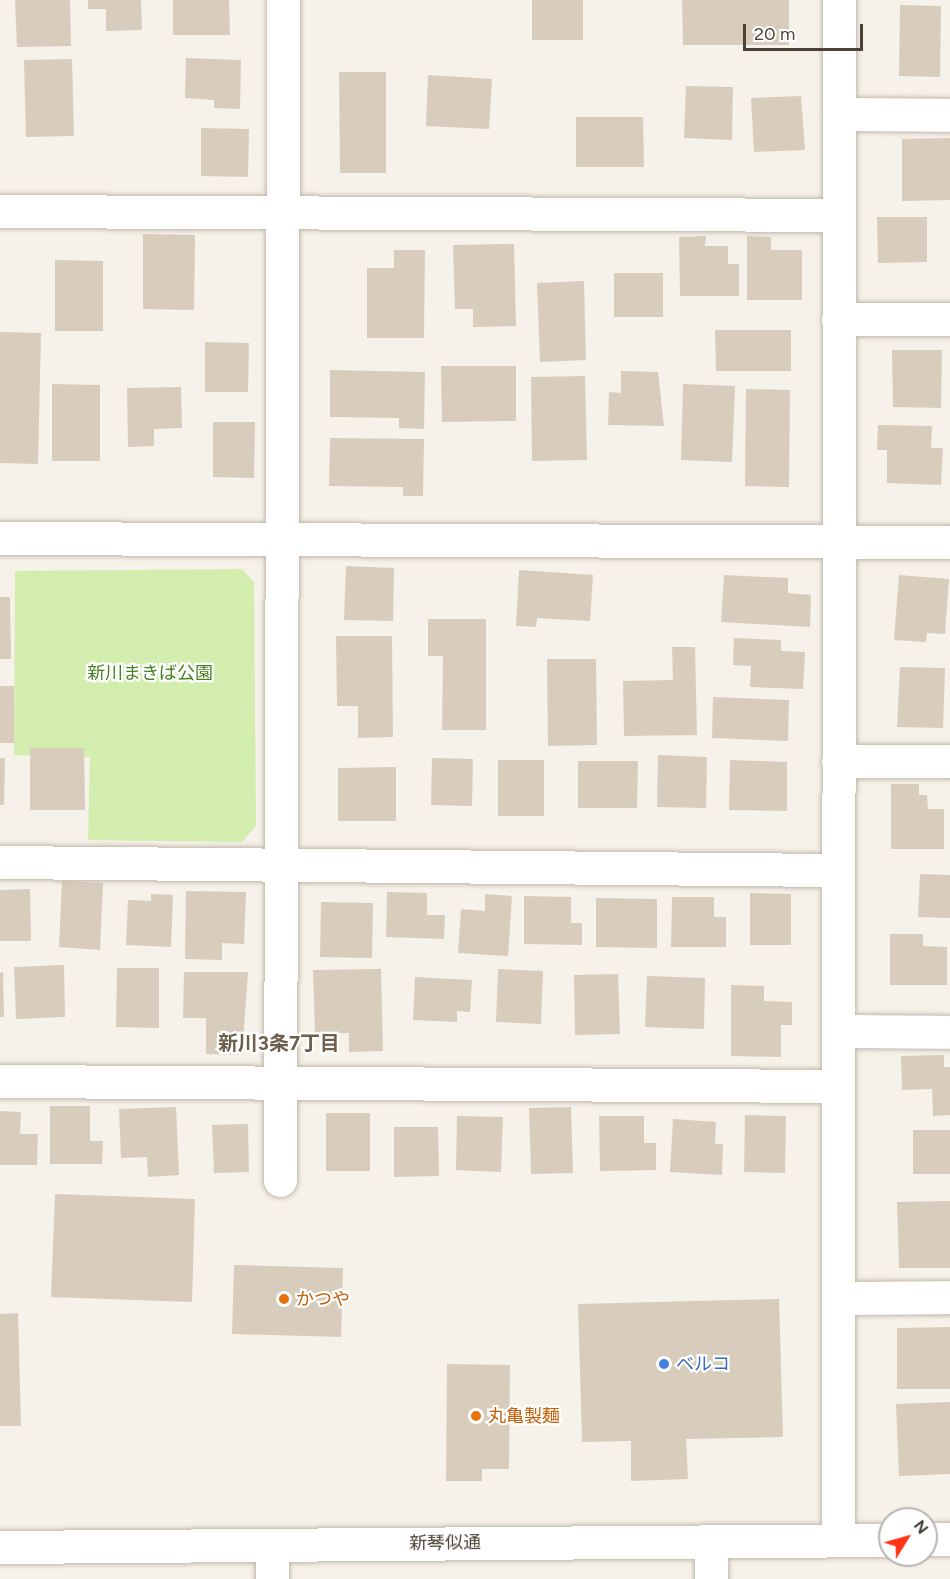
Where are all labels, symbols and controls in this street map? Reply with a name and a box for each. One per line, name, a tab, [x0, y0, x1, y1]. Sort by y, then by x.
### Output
scale bar	[746, 12, 866, 50]
text: 20 m	[754, 23, 795, 45]
park label: 新川まきば公園	[87, 662, 213, 684]
district label: 新川3条7丁目	[218, 1031, 340, 1055]
place label: かつや	[296, 1288, 350, 1310]
marker: かつや	[277, 1292, 291, 1306]
place label: ベルコ	[676, 1353, 730, 1375]
marker: ベルコ	[657, 1357, 671, 1371]
place label: 丸亀製麺	[488, 1405, 560, 1427]
marker: 丸亀製麺	[469, 1409, 483, 1423]
north arrow	[878, 1507, 938, 1567]
text: N	[910, 1516, 932, 1538]
street label: 新琴似通	[409, 1532, 481, 1554]

